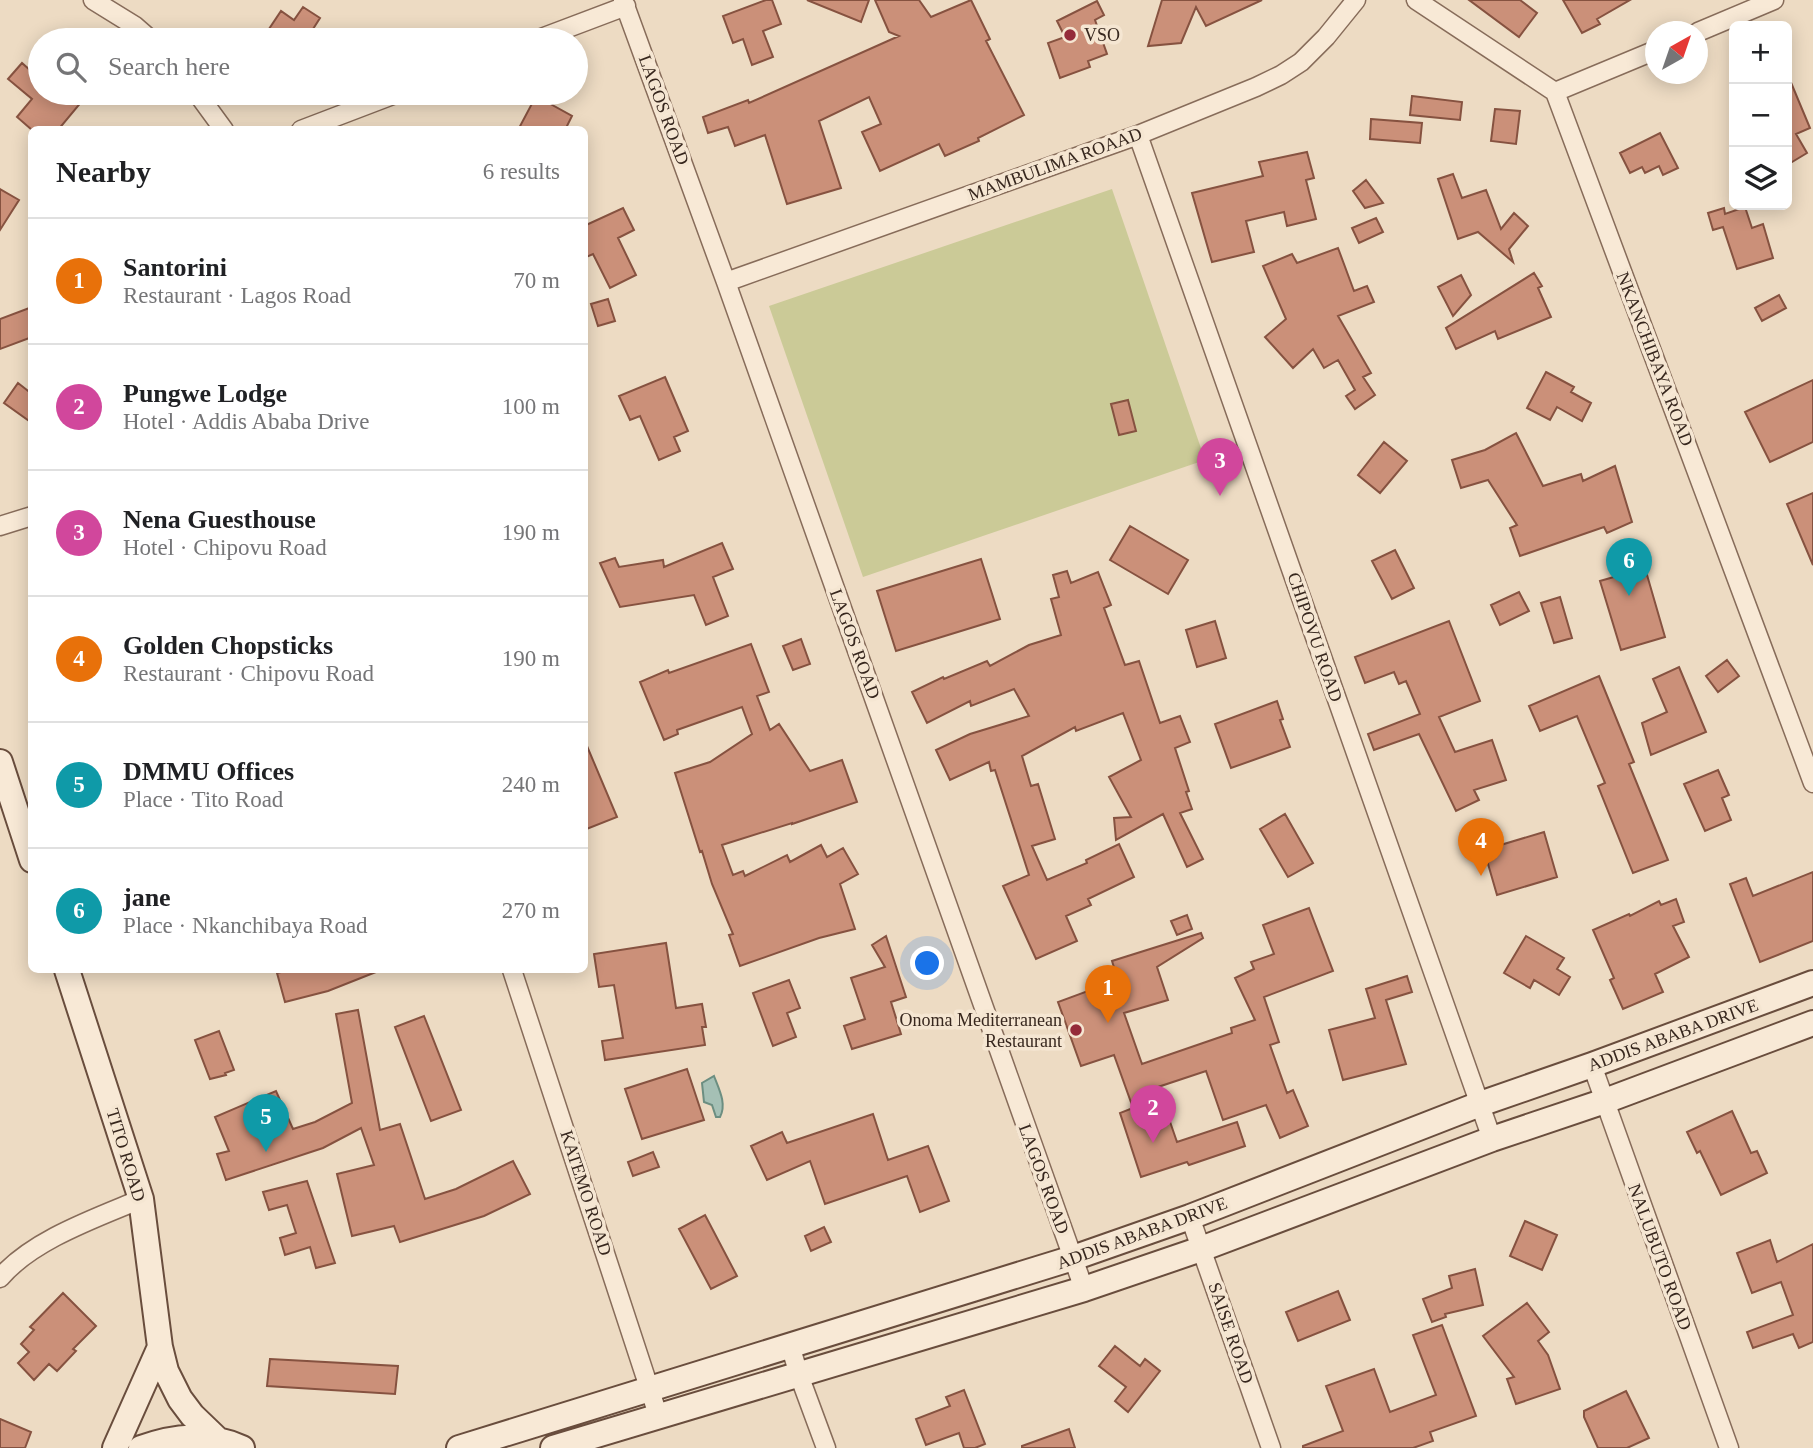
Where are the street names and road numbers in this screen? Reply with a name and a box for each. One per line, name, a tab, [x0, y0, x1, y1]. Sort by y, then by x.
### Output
street label: LAGOS ROAD	[635, 52, 693, 168]
street label: MAMBULIMA ROAAD	[965, 123, 1145, 205]
street label: NKANCHIBAYA ROAD	[1613, 269, 1697, 449]
street label: CHIPOVU ROAD	[1283, 570, 1347, 704]
street label: LAGOS ROAD	[826, 586, 884, 702]
street label: ADDIS ABABA DRIVE	[1585, 995, 1761, 1075]
street label: TITO ROAD	[102, 1106, 150, 1204]
street label: LAGOS ROAD	[1015, 1121, 1073, 1237]
street label: KATEMO ROAD	[556, 1128, 616, 1258]
street label: NALUBUTO ROAD	[1624, 1181, 1696, 1333]
street label: ADDIS ABABA DRIVE	[1054, 1193, 1230, 1273]
street label: SAISE ROAD	[1204, 1280, 1258, 1386]

